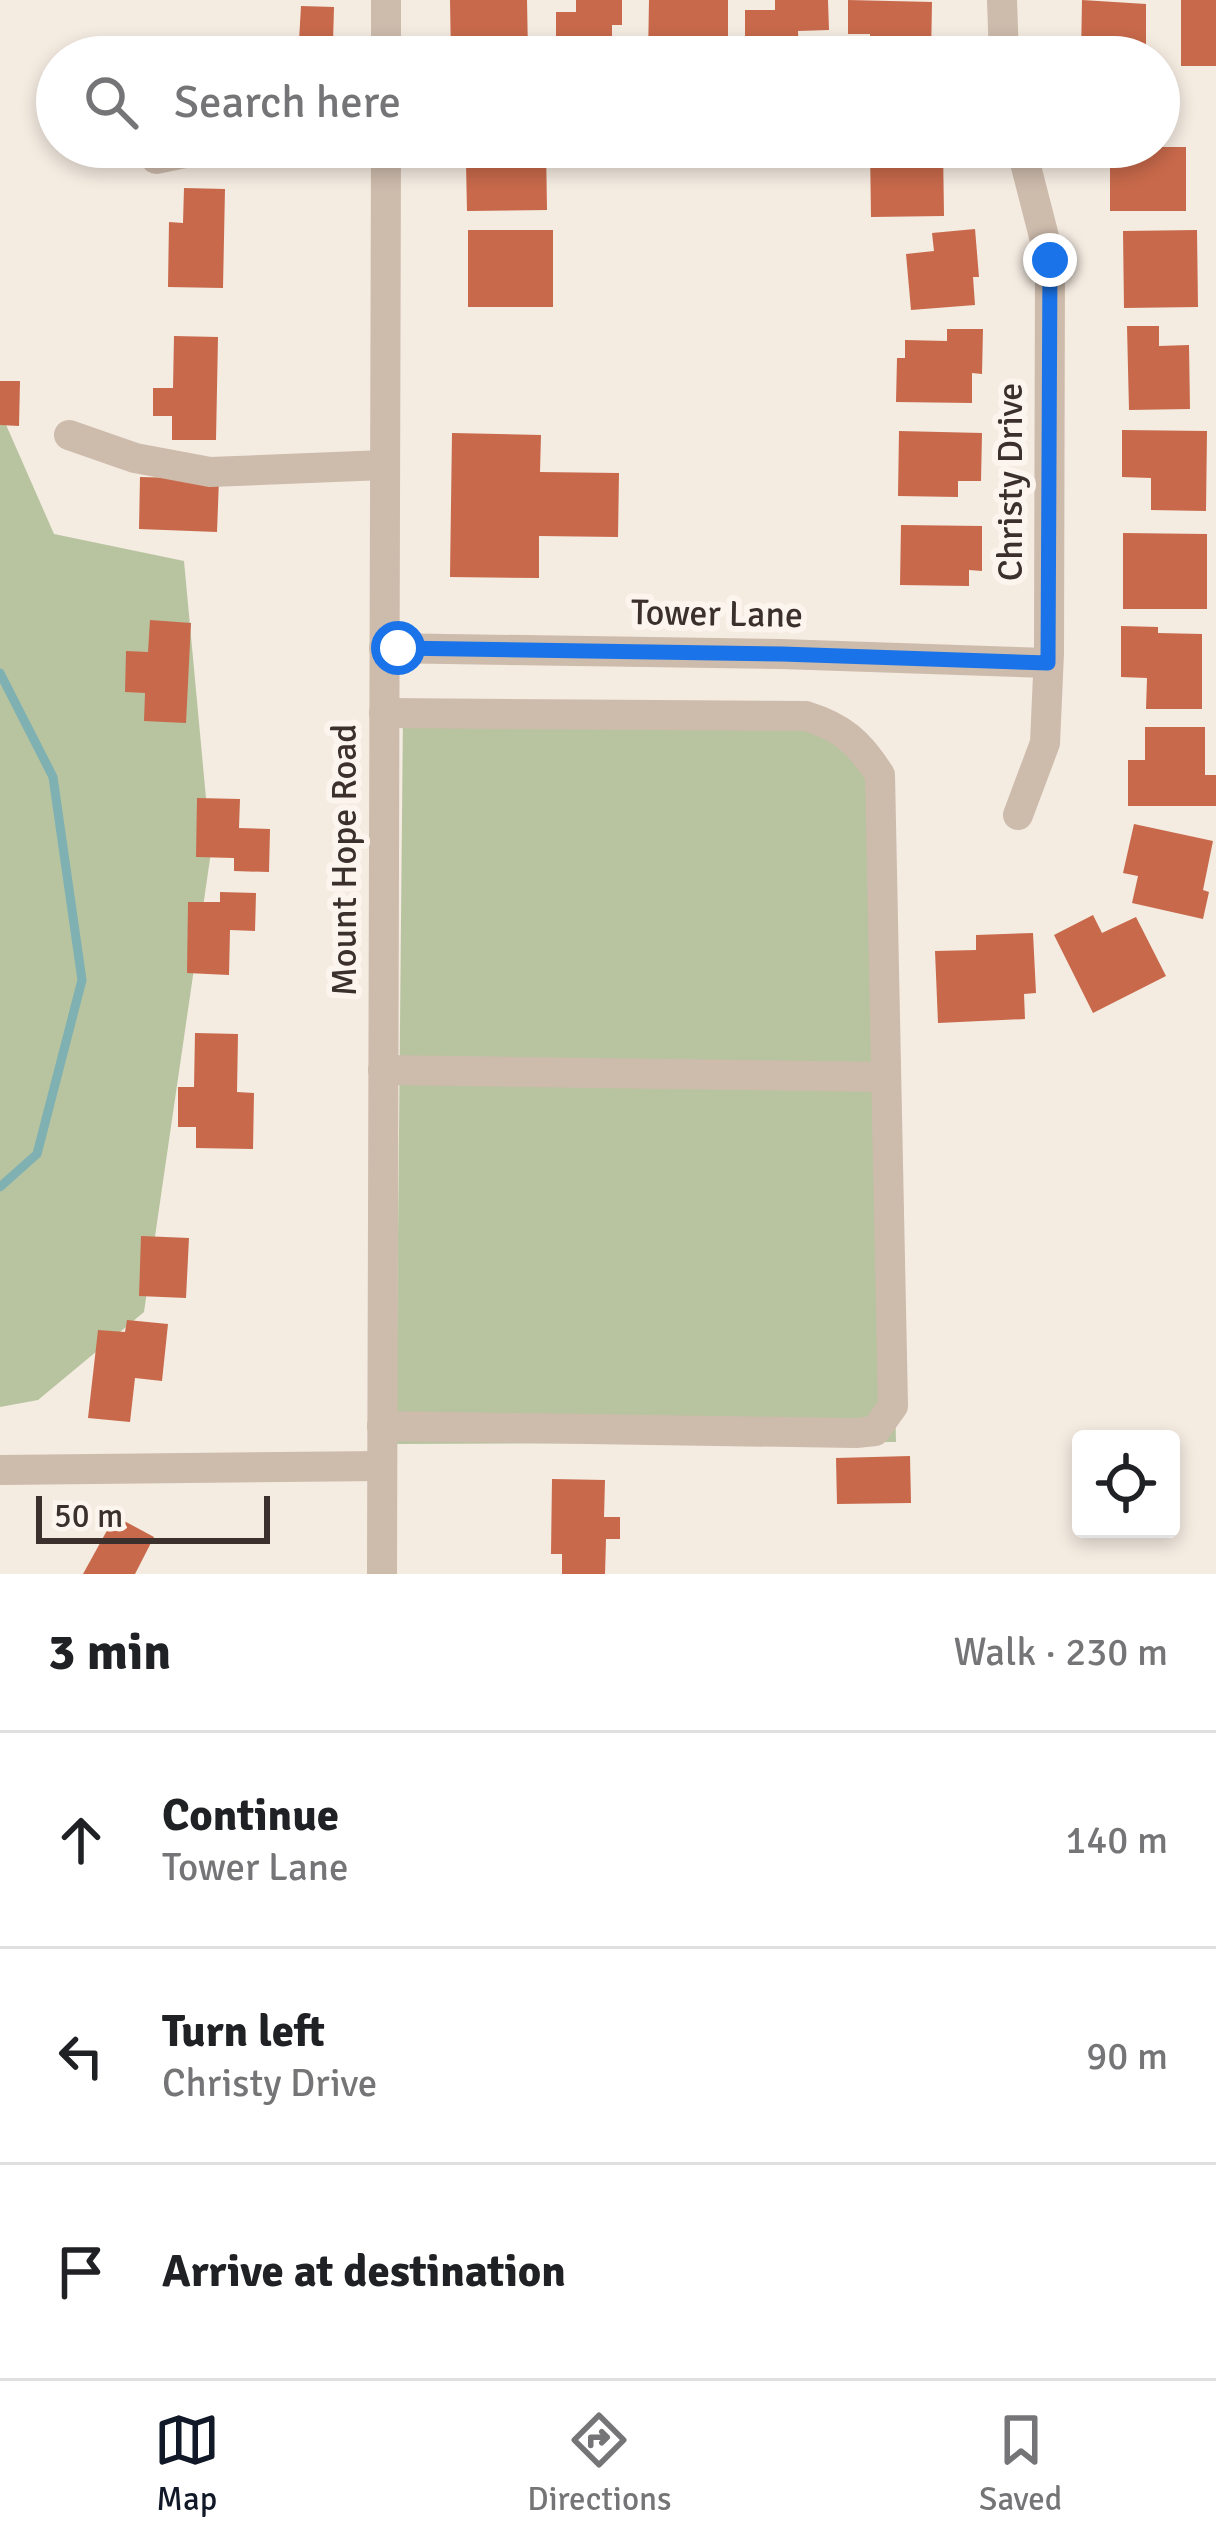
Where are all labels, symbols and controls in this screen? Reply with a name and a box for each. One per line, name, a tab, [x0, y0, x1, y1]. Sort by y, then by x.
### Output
search box	[36, 36, 1180, 168]
icon: search	[78, 69, 144, 135]
text: Search here	[174, 75, 401, 130]
route end	[1023, 233, 1077, 287]
street label: Christy Drive	[988, 383, 1033, 581]
street label: Tower Lane	[631, 590, 803, 638]
route start	[371, 621, 425, 675]
street label: Mount Hope Road	[322, 724, 367, 996]
map controls	[1072, 1430, 1180, 1538]
button: locate	[1072, 1430, 1180, 1538]
scale bar	[36, 1490, 270, 1543]
text: 50 m	[54, 1496, 123, 1537]
text: 3 min	[48, 1621, 171, 1684]
text: Walk · 230 m	[954, 1628, 1168, 1676]
text: Continue	[162, 1788, 339, 1843]
icon: ahead	[48, 1807, 114, 1873]
text: 140 m	[1065, 1816, 1168, 1864]
text: Tower Lane	[162, 1843, 348, 1891]
text: Turn left	[162, 2004, 325, 2059]
icon: left	[48, 2023, 114, 2089]
text: 90 m	[1086, 2032, 1168, 2080]
text: Christy Drive	[162, 2059, 377, 2107]
icon: arrive	[48, 2239, 114, 2305]
text: Arrive at destination	[162, 2244, 566, 2299]
tab: Map	[154, 2407, 220, 2520]
tab: Directions	[527, 2407, 672, 2520]
tab: Saved	[979, 2407, 1062, 2520]

